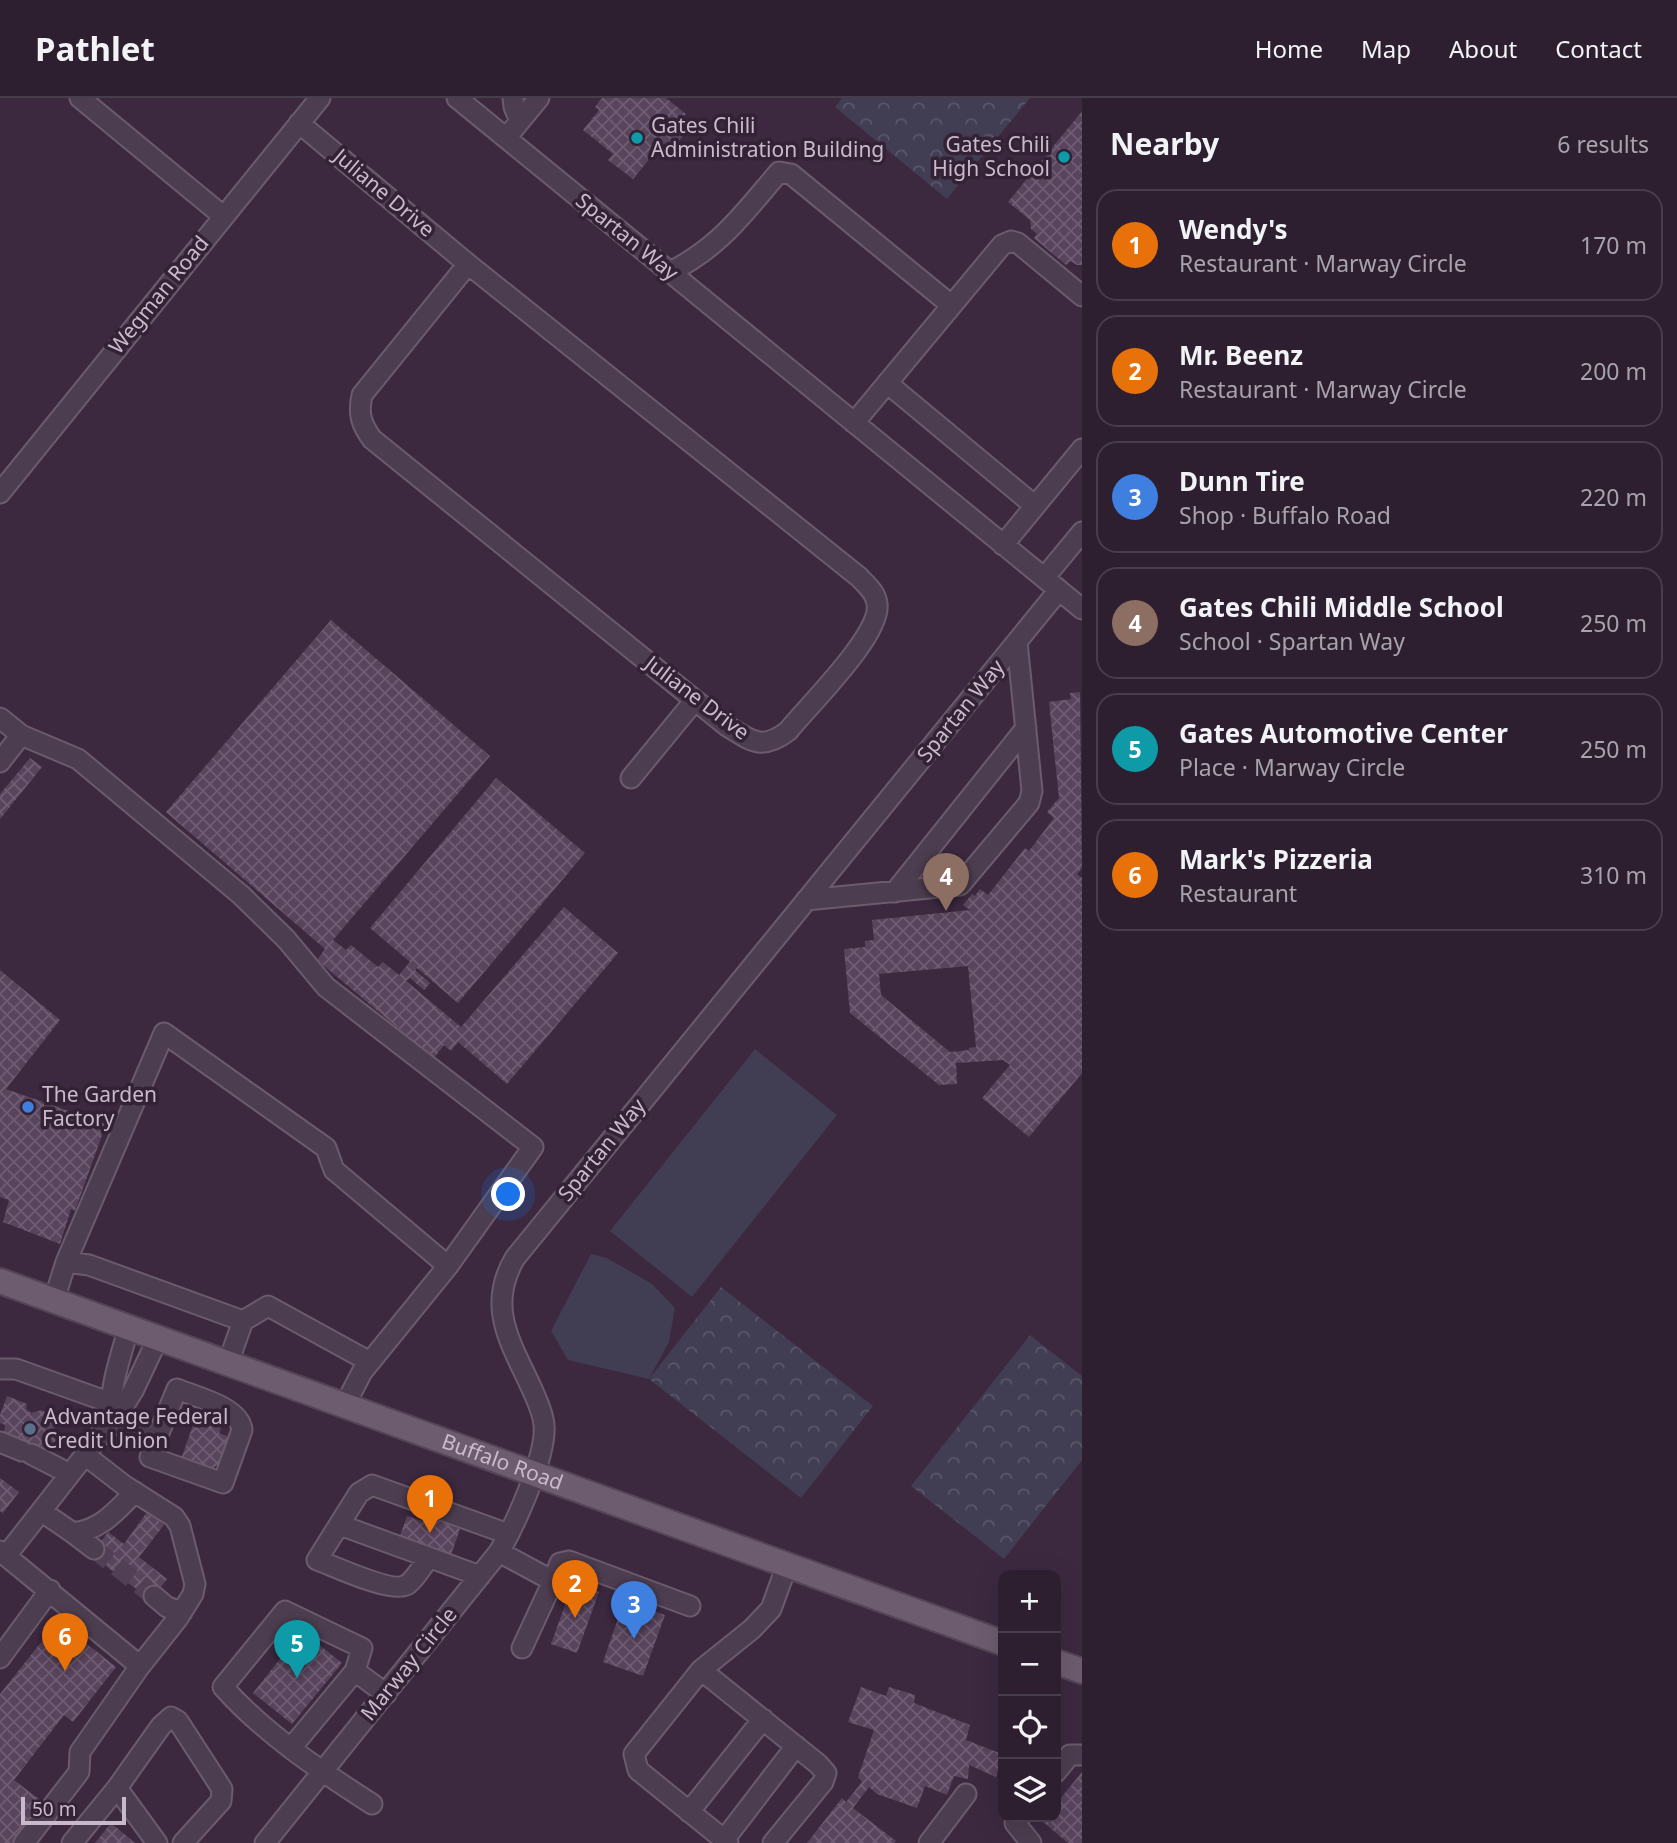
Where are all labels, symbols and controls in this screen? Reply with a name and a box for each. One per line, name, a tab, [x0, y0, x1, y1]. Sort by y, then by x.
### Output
text: Pathlet	[35, 26, 155, 71]
text: Home	[1255, 32, 1323, 65]
text: Map	[1361, 32, 1411, 65]
text: About	[1449, 32, 1517, 65]
text: Contact	[1555, 32, 1642, 65]
place label: Gates Chili Administration Building	[651, 111, 884, 163]
text: Nearby	[1110, 123, 1219, 164]
text: 6 results	[1557, 128, 1649, 160]
marker: Gates Chili Administration Building	[629, 130, 645, 146]
place label: Gates Chili High School	[932, 130, 1050, 182]
street label: Juliane Drive	[327, 141, 441, 243]
marker: Gates Chili High School	[1056, 149, 1072, 165]
street label: Spartan Way	[571, 186, 685, 286]
text: Wendy's	[1179, 211, 1288, 247]
text: 1	[1128, 229, 1142, 261]
text: 170 m	[1580, 229, 1647, 261]
street label: Wegman Road	[102, 230, 214, 359]
text: Restaurant · Marway Circle	[1179, 247, 1467, 279]
text: Mr. Beenz	[1179, 337, 1303, 373]
text: 2	[1128, 355, 1142, 387]
text: 200 m	[1580, 355, 1647, 387]
text: Restaurant · Marway Circle	[1179, 373, 1467, 405]
text: Dunn Tire	[1179, 463, 1305, 499]
text: 3	[1128, 481, 1142, 513]
text: 220 m	[1580, 481, 1647, 513]
text: Shop · Buffalo Road	[1179, 499, 1391, 531]
text: Gates Chili Middle School	[1179, 589, 1504, 625]
text: 4	[1128, 607, 1142, 639]
text: 250 m	[1580, 607, 1647, 639]
text: School · Spartan Way	[1179, 625, 1405, 657]
street label: Juliane Drive	[638, 648, 755, 746]
street label: Spartan Way	[910, 653, 1010, 767]
text: Gates Automotive Center	[1179, 715, 1508, 751]
text: 5	[1128, 733, 1142, 765]
text: 250 m	[1580, 733, 1647, 765]
text: Place · Marway Circle	[1179, 751, 1405, 783]
text: Mark's Pizzeria	[1179, 841, 1373, 877]
pin: 4	[923, 853, 969, 911]
text: 6	[1128, 859, 1142, 891]
text: 310 m	[1580, 859, 1647, 891]
text: Restaurant	[1179, 877, 1297, 909]
place label: The Garden Factory	[42, 1080, 157, 1132]
street label: Spartan Way	[551, 1092, 651, 1206]
marker: The Garden Factory	[20, 1099, 36, 1115]
your location	[491, 1177, 525, 1211]
place label: Advantage Federal Credit Union	[44, 1402, 228, 1454]
marker: Advantage Federal Credit Union	[22, 1421, 38, 1437]
street label: Buffalo Road	[438, 1427, 567, 1496]
pin: 1	[407, 1475, 453, 1533]
pin: 2	[552, 1560, 598, 1618]
map controls	[998, 1570, 1061, 1822]
button: +	[998, 1570, 1061, 1633]
pin: 3	[611, 1581, 657, 1639]
street label: Marway Circle	[354, 1601, 463, 1726]
pin: 6	[42, 1613, 88, 1671]
pin: 5	[274, 1620, 320, 1678]
button: −	[998, 1633, 1061, 1696]
button: locate	[998, 1696, 1061, 1759]
button: layers	[998, 1759, 1061, 1822]
scale bar	[21, 1794, 126, 1826]
text: 50 m	[32, 1796, 76, 1822]

